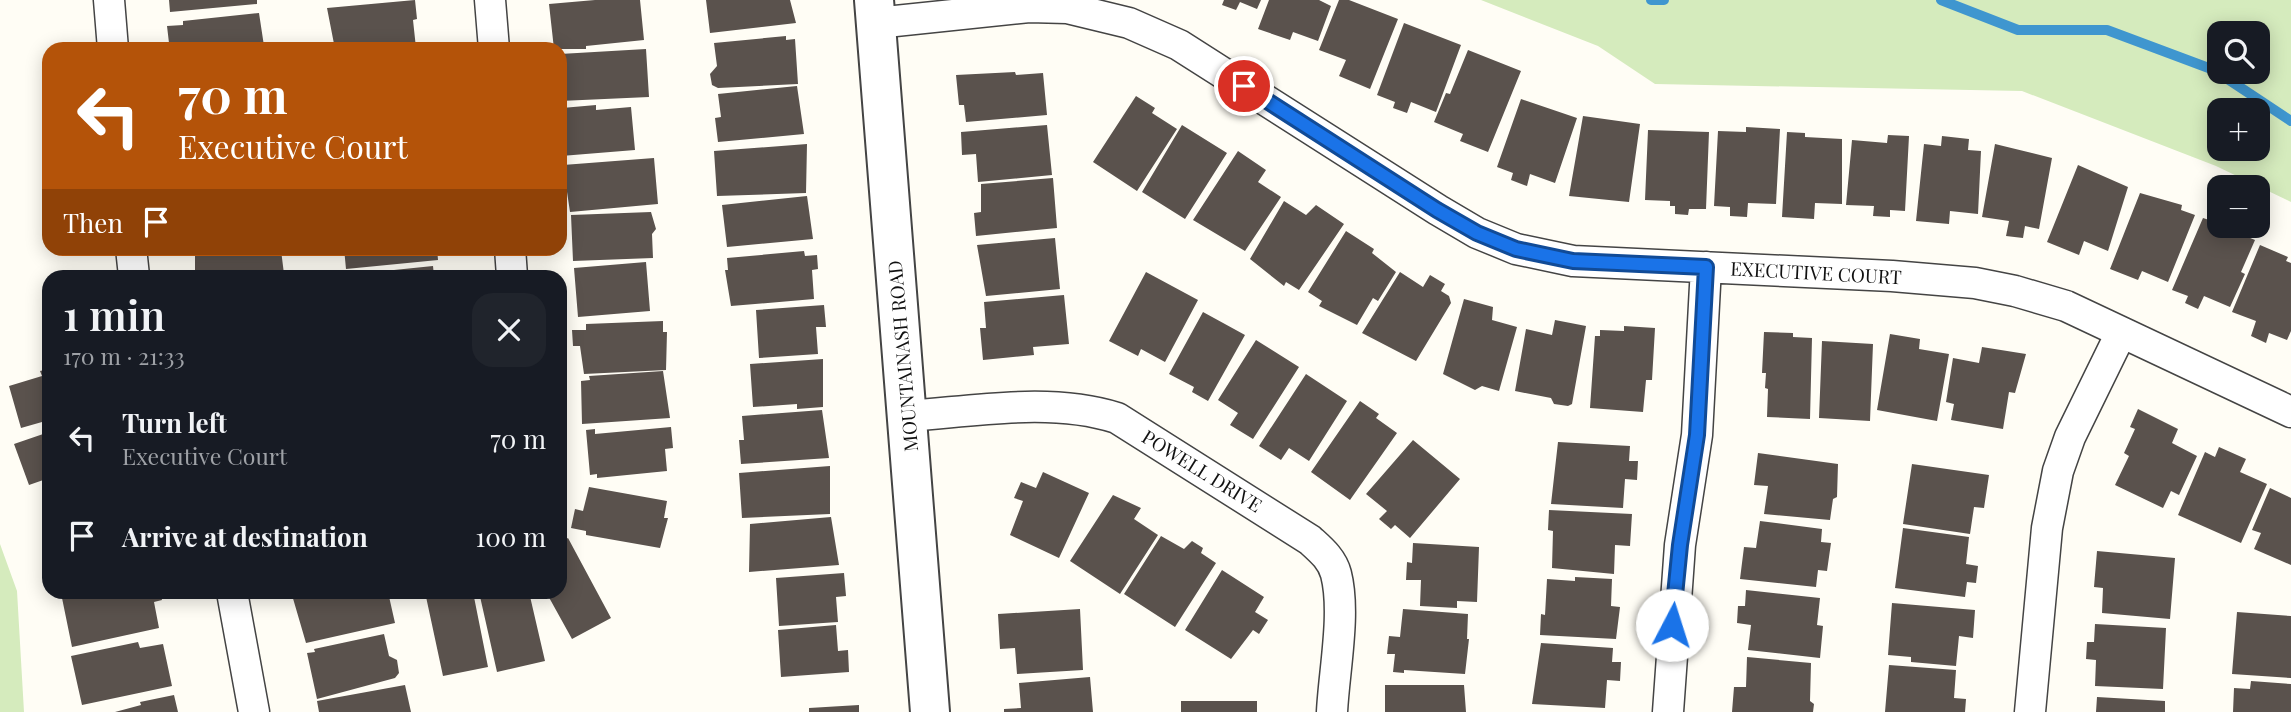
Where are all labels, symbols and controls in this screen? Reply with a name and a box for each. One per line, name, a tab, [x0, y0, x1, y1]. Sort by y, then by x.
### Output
map controls	[2207, 21, 2270, 238]
button: search	[2207, 21, 2270, 84]
pin	[1214, 56, 1274, 116]
text: 70 m	[178, 61, 288, 126]
icon: arrive	[1225, 67, 1263, 105]
icon: left	[63, 70, 154, 161]
button: +	[2207, 98, 2270, 161]
text: Executive Court	[178, 124, 408, 167]
button: −	[2207, 175, 2270, 238]
icon: arrive	[137, 203, 175, 241]
text: Then	[63, 205, 123, 240]
street label: EXECUTIVE COURT	[1730, 255, 1903, 289]
street label: MOUNTAINASH ROAD	[881, 259, 923, 453]
text: 1 min	[63, 286, 165, 342]
button: close	[472, 293, 546, 367]
text: 170 m · 21:33	[63, 340, 185, 371]
text: Turn left	[122, 405, 227, 440]
icon: left	[63, 419, 101, 457]
text: 70 m	[490, 421, 546, 456]
street label: POWELL DRIVE	[1138, 423, 1267, 517]
text: Executive Court	[122, 440, 287, 471]
icon: arrive	[63, 517, 101, 555]
text: Arrive at destination	[122, 519, 368, 554]
text: 100 m	[476, 519, 546, 554]
position arrow	[1635, 588, 1709, 662]

